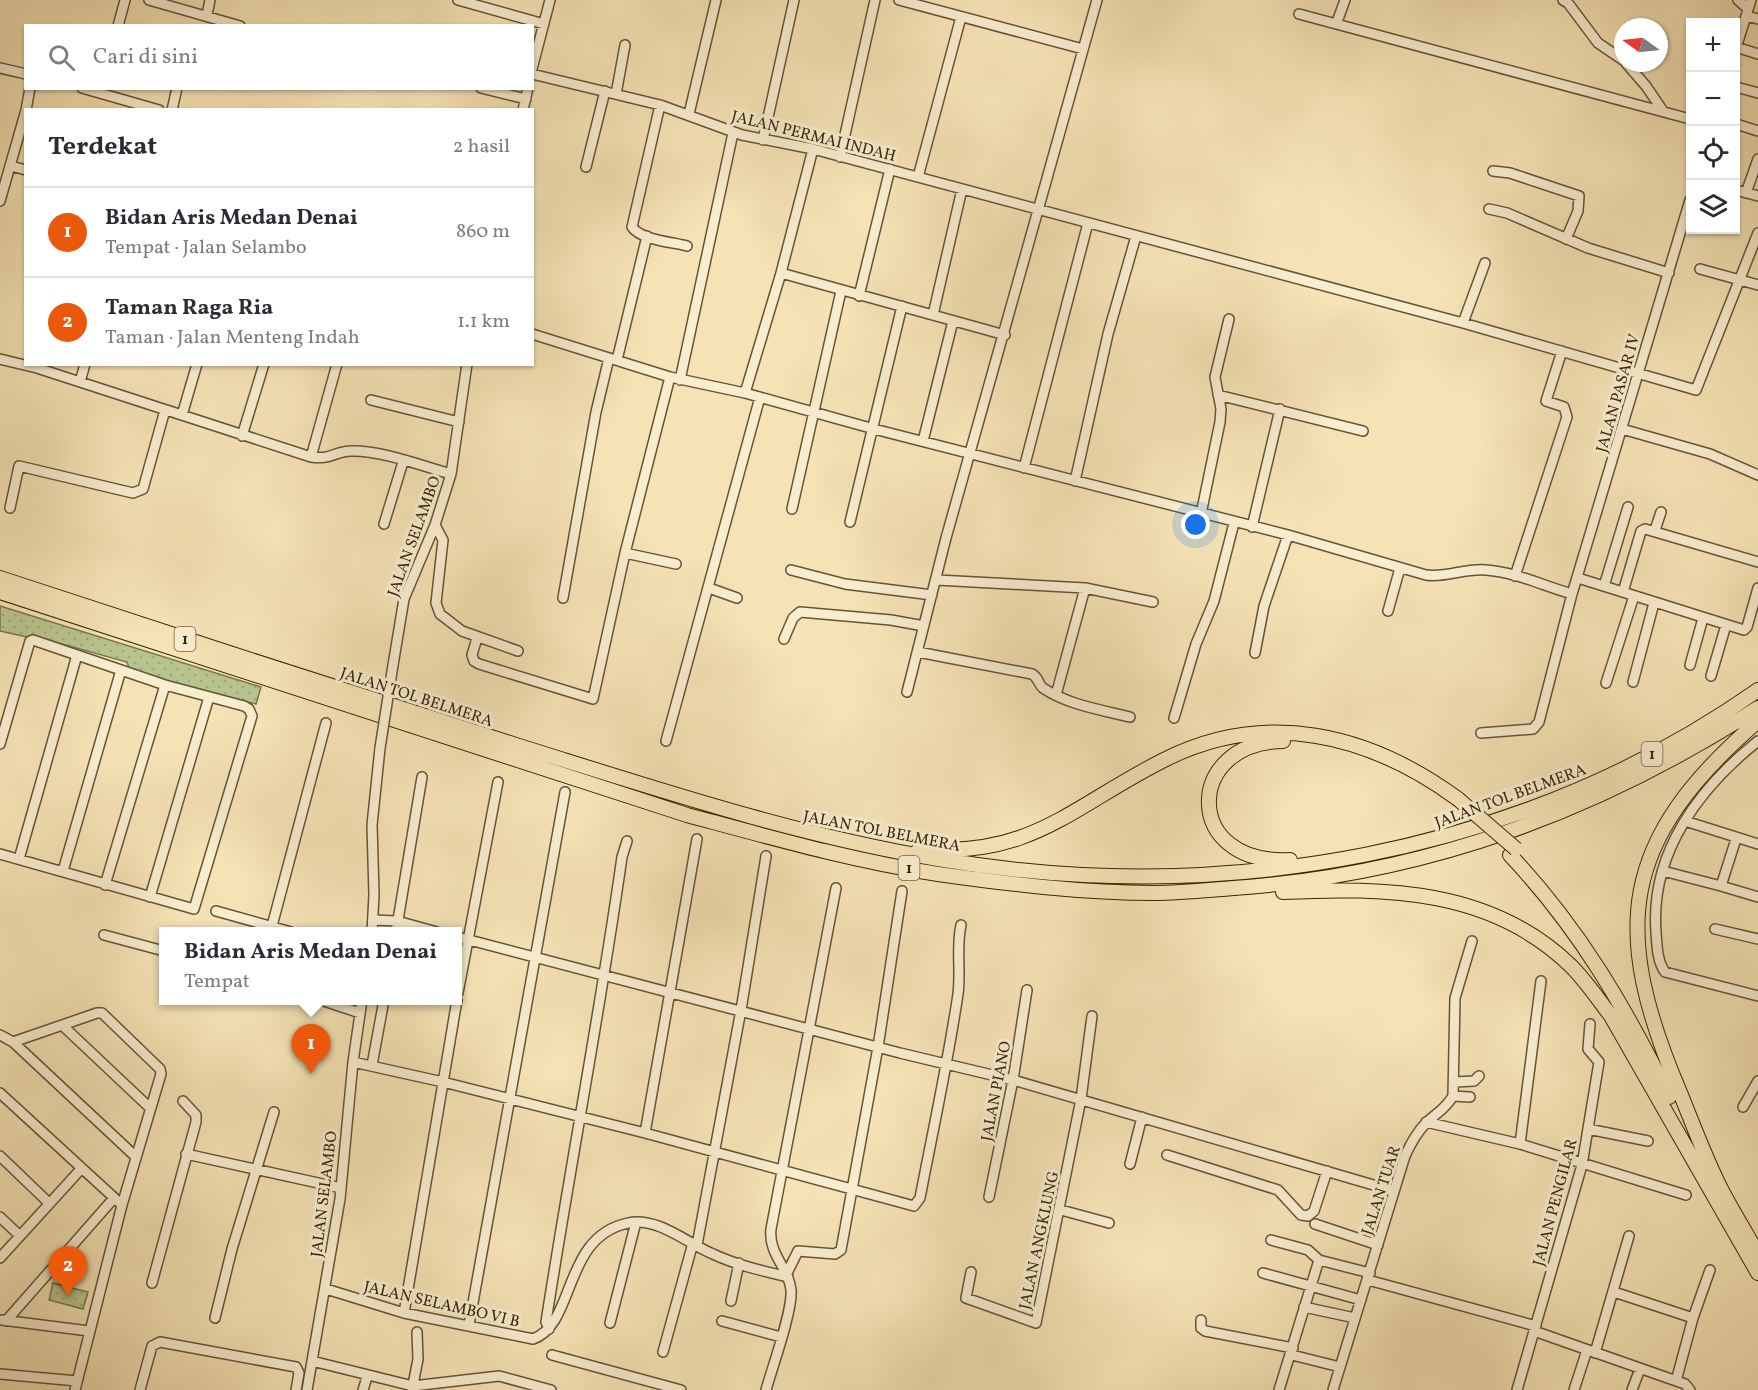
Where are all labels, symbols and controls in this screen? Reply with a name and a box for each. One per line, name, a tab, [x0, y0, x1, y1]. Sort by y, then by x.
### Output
north arrow	[1614, 18, 1668, 72]
map controls	[1686, 18, 1740, 234]
button: +	[1686, 18, 1740, 72]
search box	[24, 24, 534, 90]
icon: search	[45, 41, 78, 74]
text: Cari di sini	[93, 42, 198, 73]
button: −	[1686, 72, 1740, 126]
street label: JALAN PERMAI INDAH	[729, 106, 898, 168]
button: locate	[1686, 126, 1740, 180]
text: Terdekat	[48, 129, 157, 165]
text: 2 hasil	[453, 133, 510, 161]
button: layers	[1686, 180, 1740, 234]
text: Bidan Aris Medan Denai	[105, 203, 358, 234]
text: 1	[63, 218, 72, 246]
text: 860 m	[456, 218, 510, 246]
text: Tempat · Jalan Selambo	[105, 234, 307, 262]
text: Taman Raga Ria	[105, 293, 273, 324]
text: 2	[62, 308, 73, 336]
text: 1.1 km	[457, 308, 510, 336]
text: Taman · Jalan Menteng Indah	[105, 324, 360, 352]
street label: JALAN PASAR IV	[1591, 332, 1646, 455]
street label: JALAN SELAMBO	[383, 473, 447, 600]
your location	[1181, 510, 1210, 539]
road number: 1	[174, 627, 195, 651]
street label: JALAN TOL BELMERA	[337, 663, 496, 733]
road number: 1	[1642, 742, 1662, 766]
street label: JALAN TOL BELMERA	[1432, 759, 1589, 835]
street label: JALAN TOL BELMERA	[801, 806, 962, 858]
road number: 1	[898, 856, 920, 880]
popup	[159, 927, 462, 1005]
text: Bidan Aris Medan Denai	[184, 937, 437, 968]
text: Tempat	[184, 968, 250, 996]
pin: 1	[292, 1024, 330, 1074]
street label: JALAN PIANO	[976, 1039, 1018, 1143]
street label: JALAN SELAMBO	[306, 1130, 344, 1259]
street label: JALAN PENGILAR	[1528, 1136, 1584, 1269]
street label: JALAN TUAR	[1357, 1143, 1407, 1238]
street label: JALAN ANGKLUNG	[1015, 1169, 1065, 1312]
pin: 2	[48, 1246, 88, 1296]
street label: JALAN SELAMBO VI B	[361, 1276, 522, 1334]

